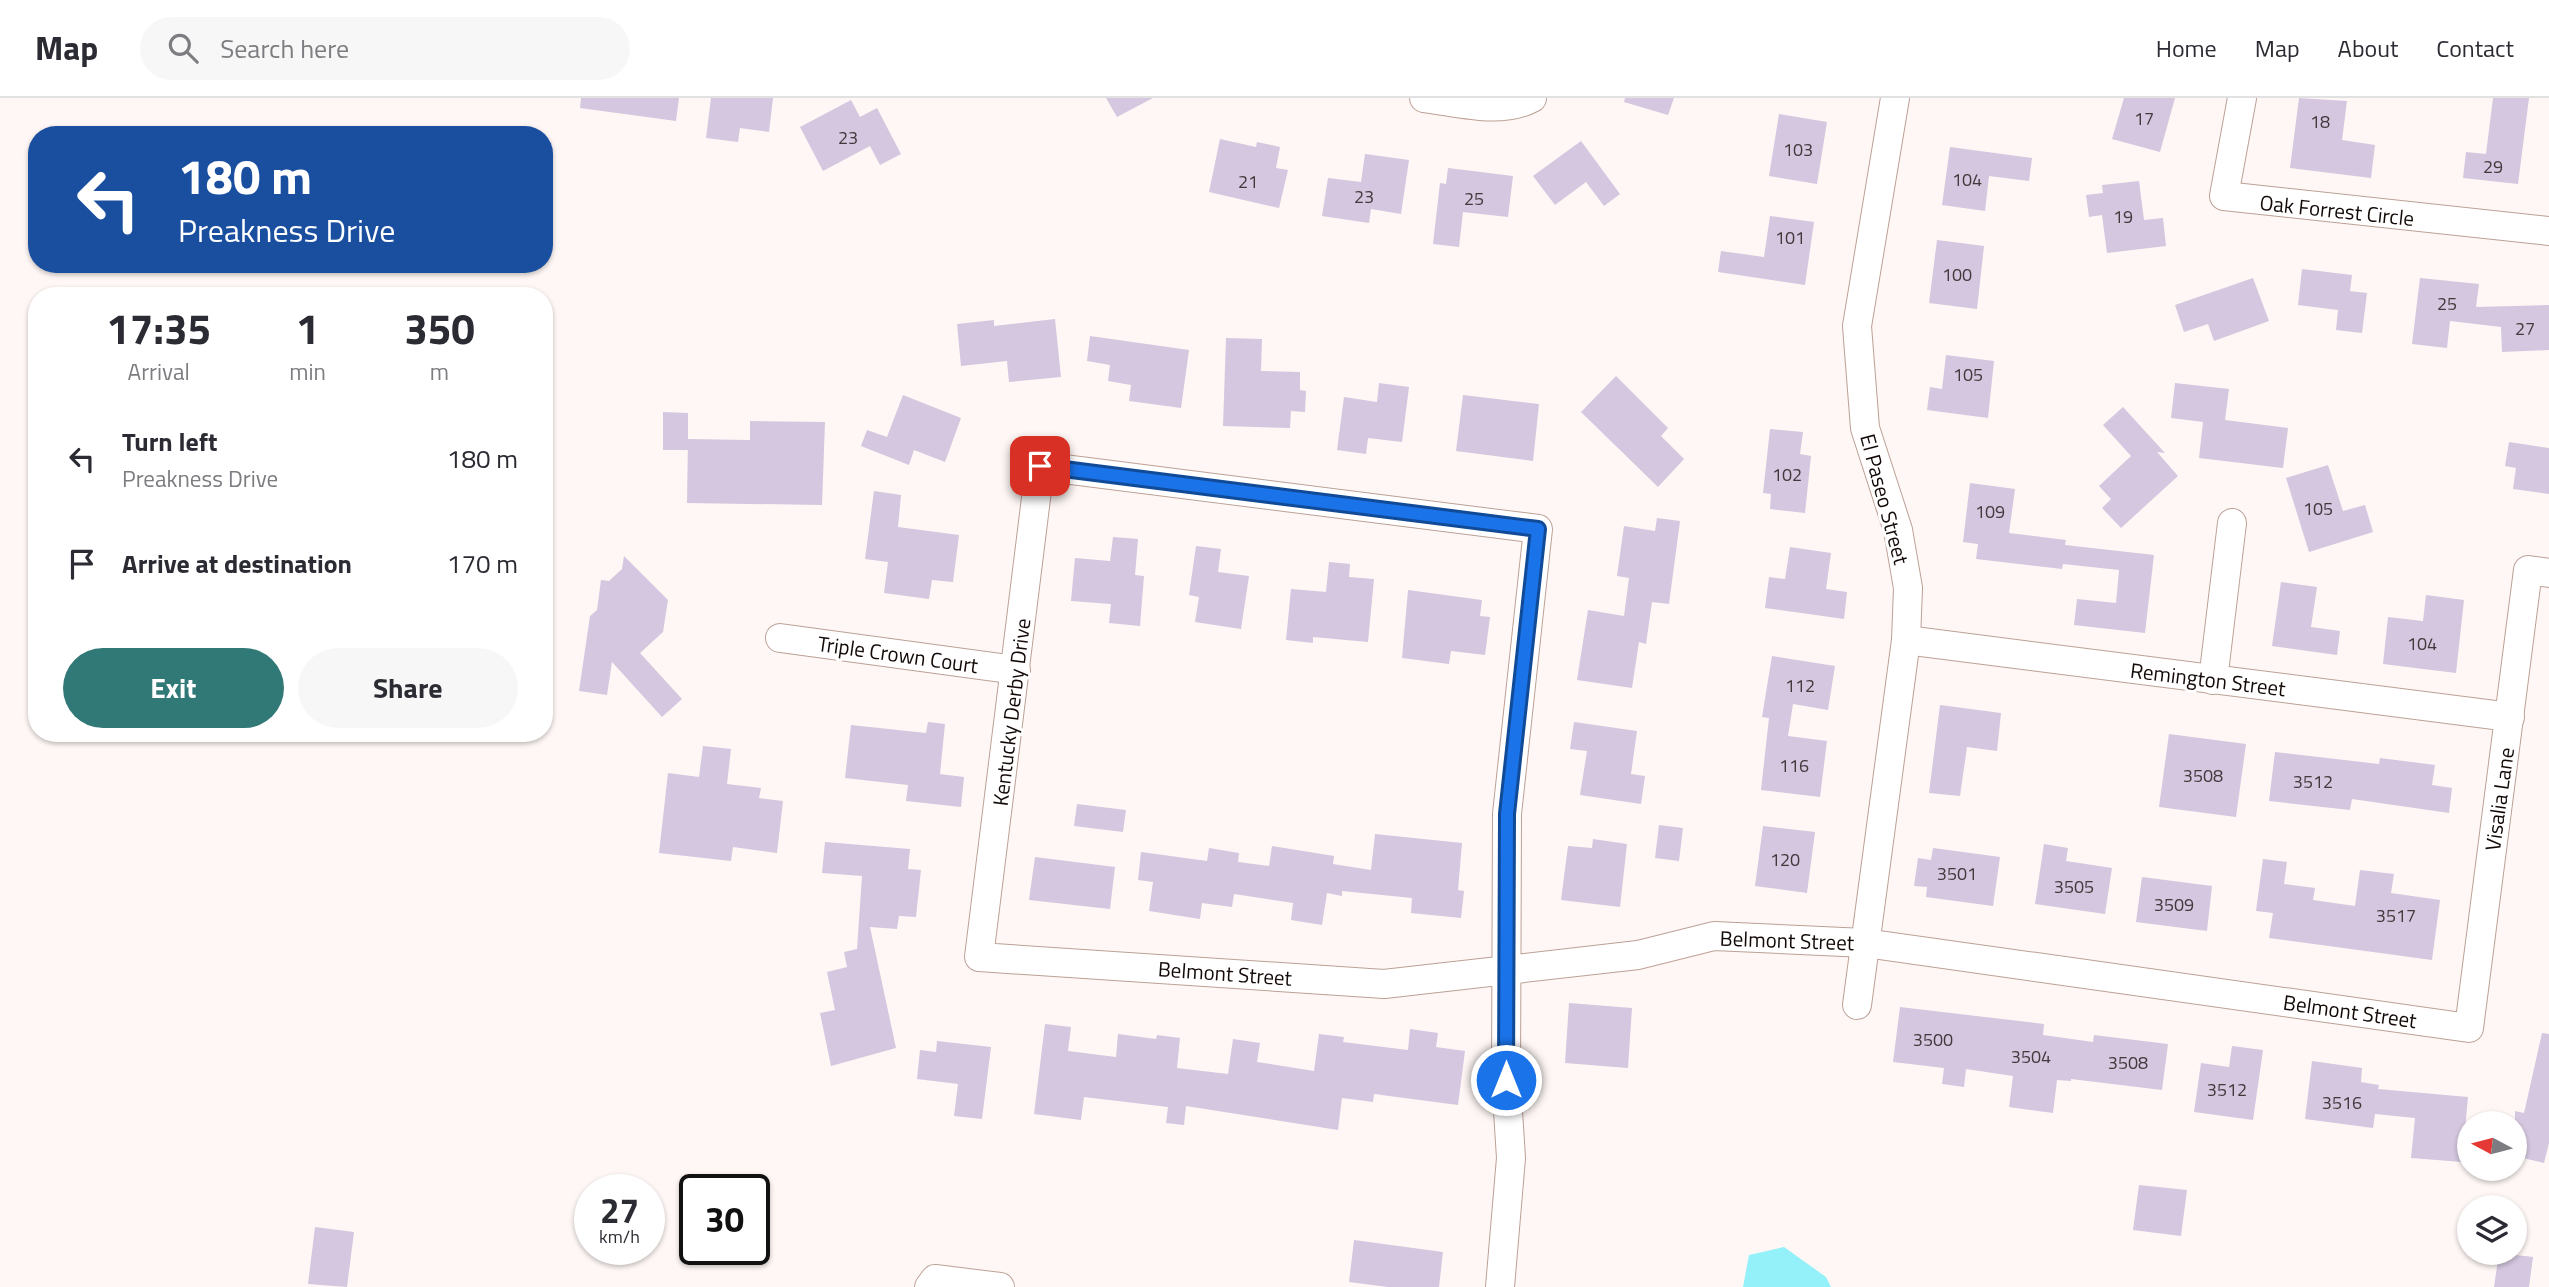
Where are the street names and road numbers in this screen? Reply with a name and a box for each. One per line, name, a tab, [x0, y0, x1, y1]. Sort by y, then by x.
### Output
street label: Oak Forrest Circle	[2258, 186, 2416, 234]
street label: El Paseo Street	[1852, 430, 1918, 569]
street label: Kentucky Derby Drive	[984, 616, 1038, 808]
street label: Triple Crown Court	[816, 627, 981, 681]
street label: Remington Street	[2129, 654, 2288, 704]
street label: Visalia Lane	[2476, 745, 2522, 853]
street label: Belmont Street	[1719, 922, 1855, 958]
street label: Belmont Street	[1157, 952, 1294, 994]
street label: Belmont Street	[2281, 986, 2419, 1036]

